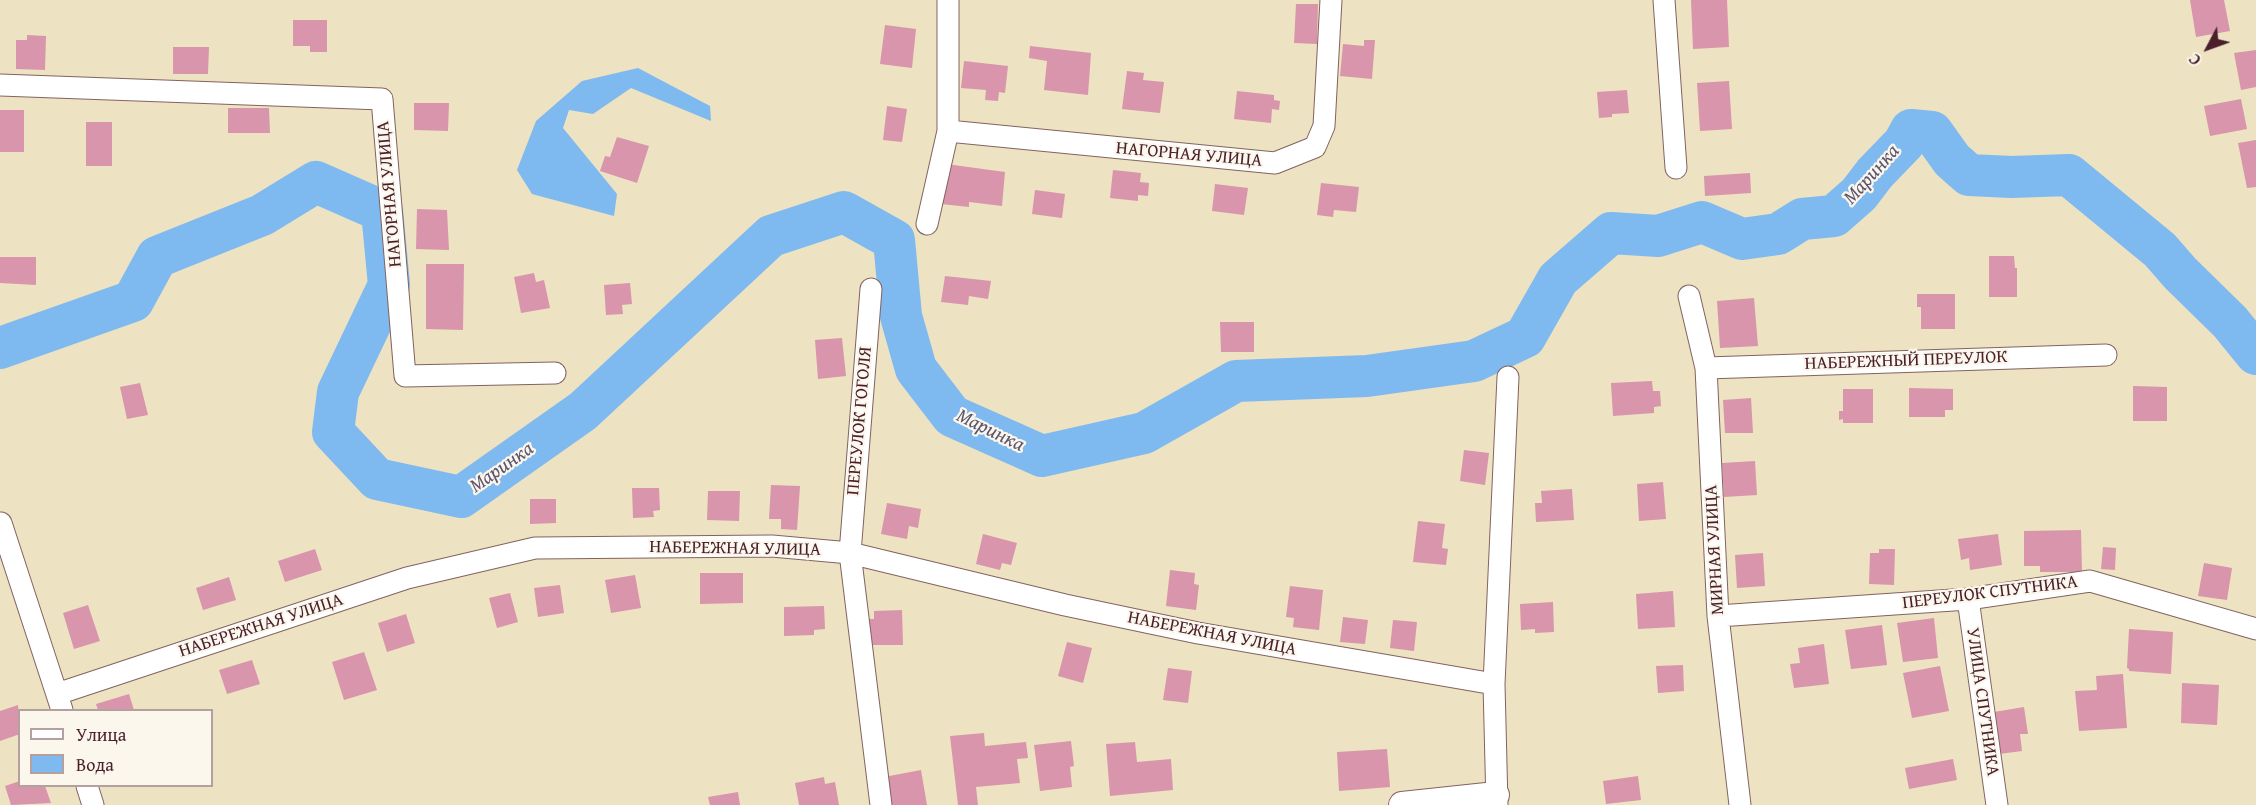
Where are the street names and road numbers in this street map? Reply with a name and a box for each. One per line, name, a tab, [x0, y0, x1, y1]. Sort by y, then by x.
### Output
street label: НАГОРНАЯ УЛИЦА	[373, 120, 407, 268]
street label: НАГОРНАЯ УЛИЦА	[1115, 138, 1263, 172]
street label: ПЕРЕУЛОК ГОГОЛЯ	[843, 346, 877, 496]
street label: НАБЕРЕЖНЫЙ ПЕРЕУЛОК	[1804, 347, 2008, 375]
street label: МИРНАЯ УЛИЦА	[1701, 484, 1729, 616]
street label: НАБЕРЕЖНАЯ УЛИЦА	[649, 537, 821, 561]
street label: ПЕРЕУЛОК СПУТНИКА	[1901, 572, 2079, 614]
street label: НАБЕРЕЖНАЯ УЛИЦА	[176, 589, 346, 663]
street label: НАБЕРЕЖНАЯ УЛИЦА	[1126, 607, 1298, 661]
street label: УЛИЦА СПУТНИКА	[1961, 626, 2003, 778]

